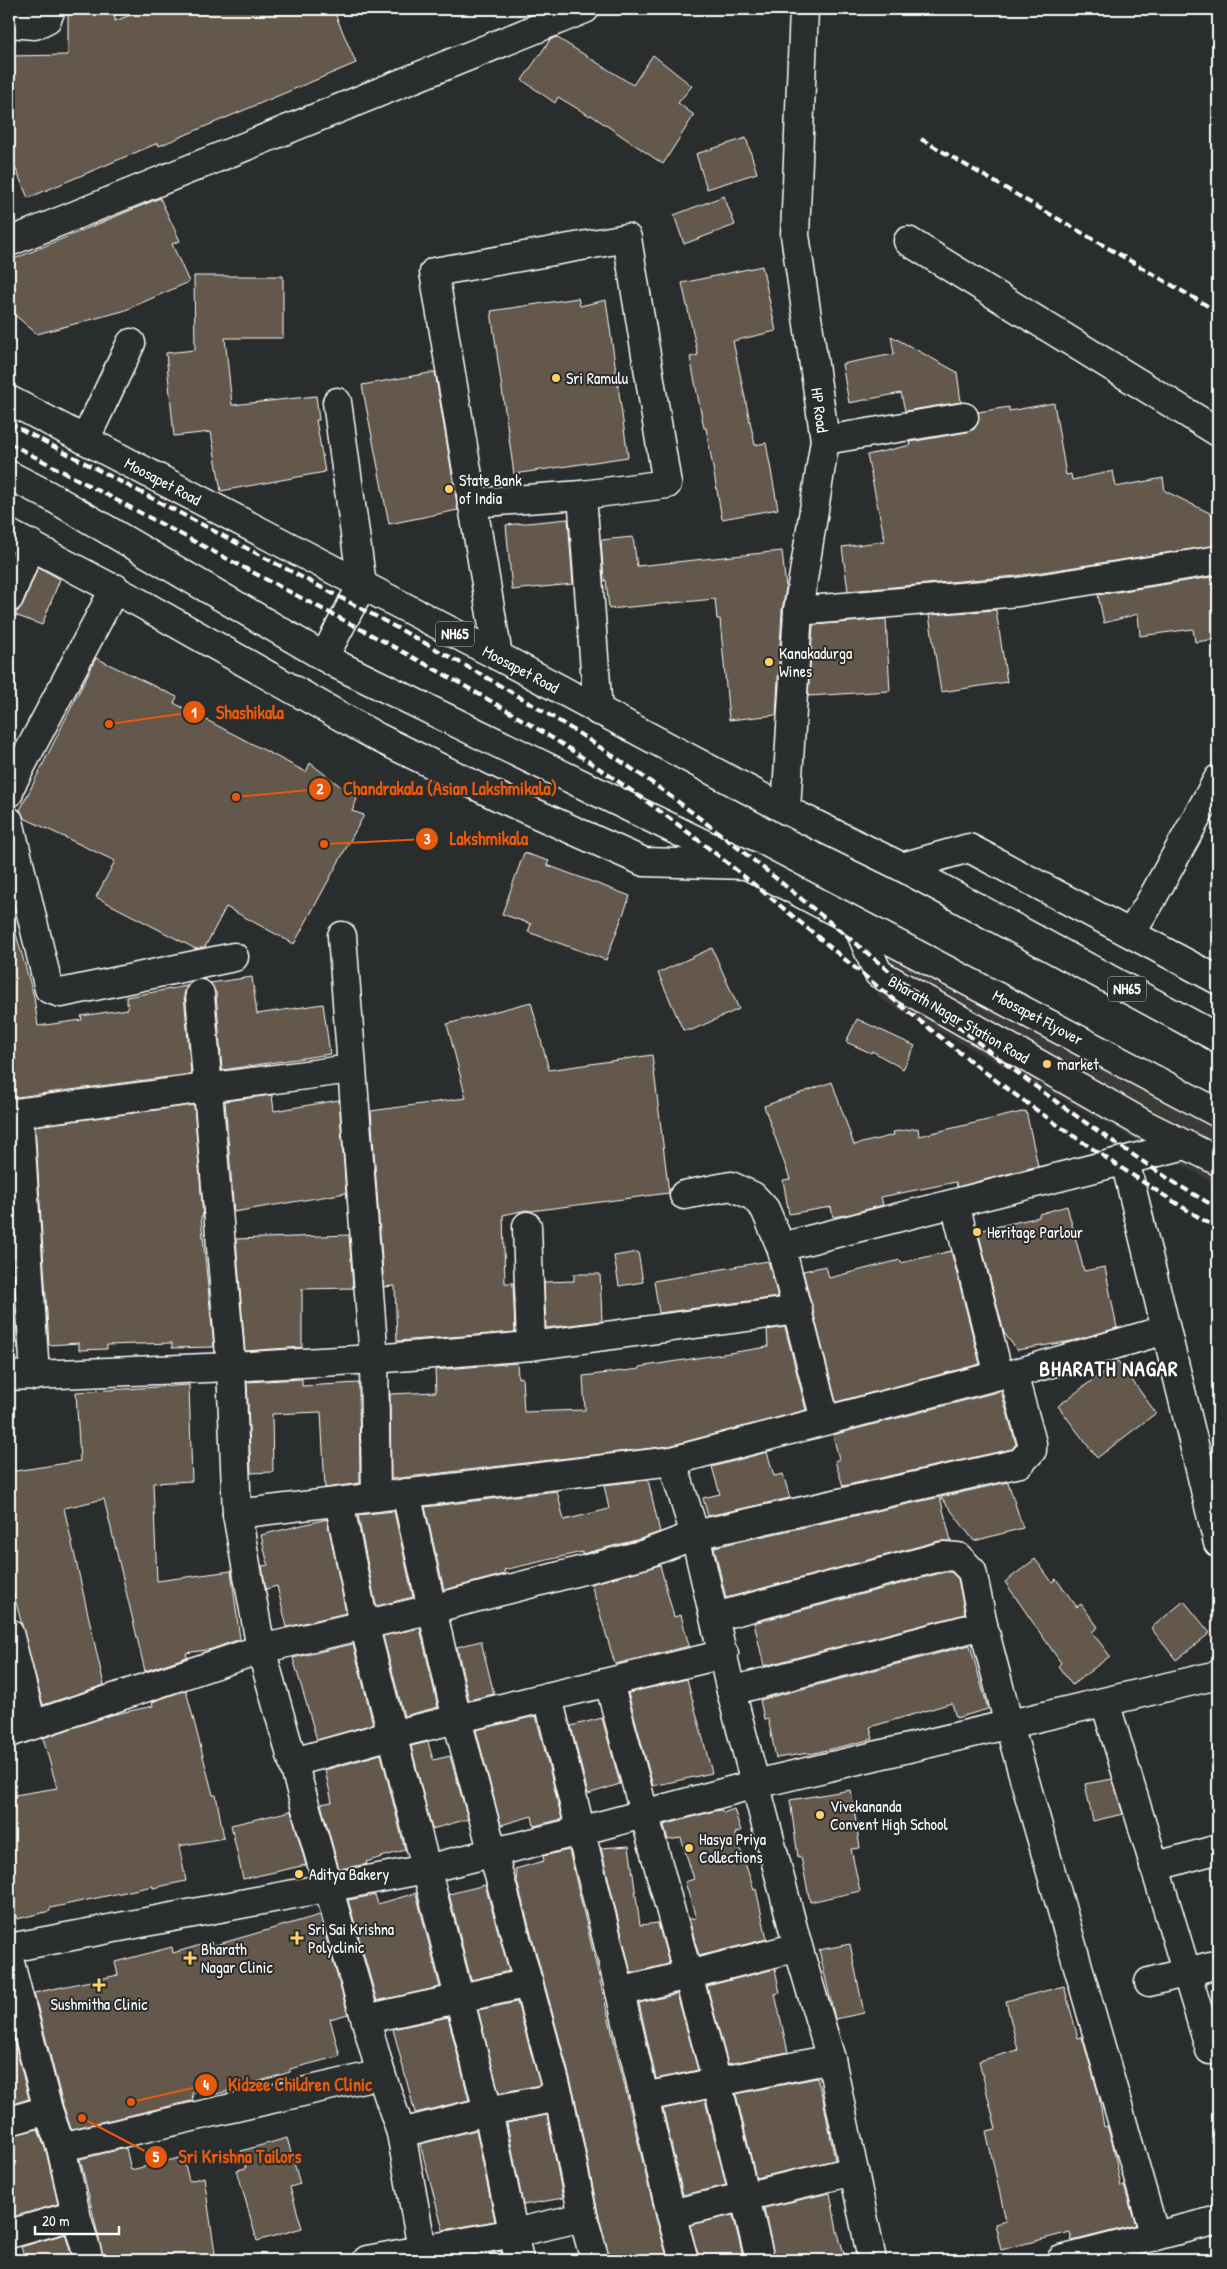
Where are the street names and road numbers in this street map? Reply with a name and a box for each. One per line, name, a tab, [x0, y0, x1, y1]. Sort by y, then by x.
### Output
street label: HP Road	[806, 386, 834, 434]
street label: Moosapet Road	[121, 452, 205, 510]
road number: NH65	[436, 622, 474, 646]
street label: Moosapet Road	[479, 640, 563, 698]
street label: Bharath Nagar Station Road	[885, 970, 1033, 1068]
road number: NH65	[1108, 976, 1146, 1002]
street label: Moosapet Flyover	[989, 984, 1087, 1050]

